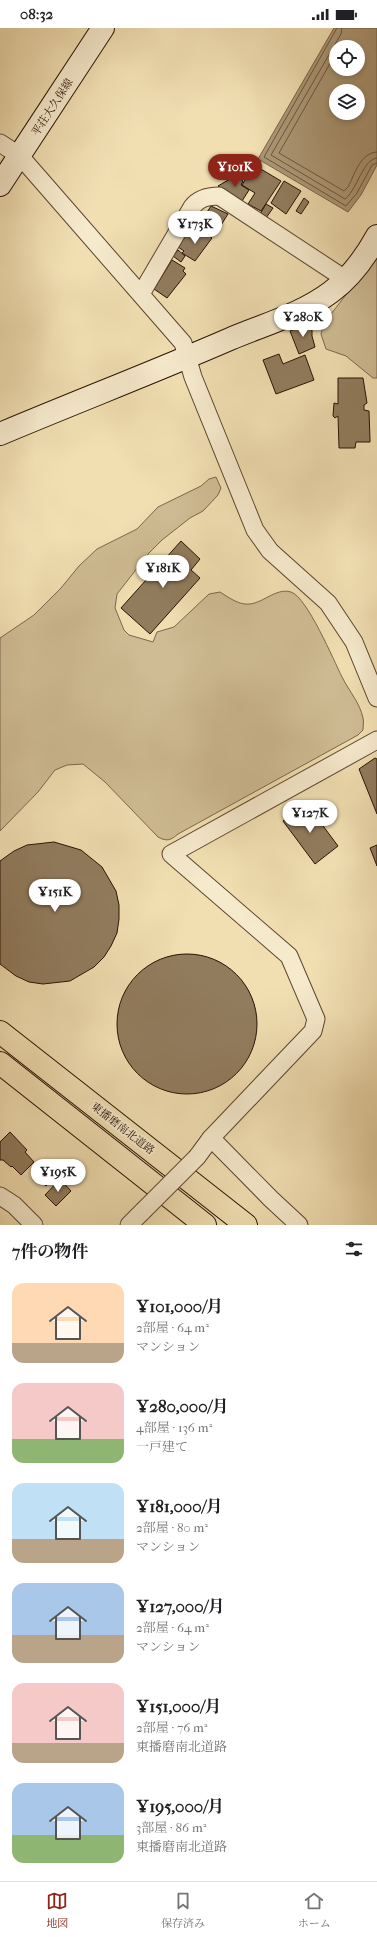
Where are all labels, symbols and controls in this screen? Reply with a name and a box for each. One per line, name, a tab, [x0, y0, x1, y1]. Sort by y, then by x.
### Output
text: 08:32	[20, 5, 53, 23]
map controls	[329, 40, 365, 120]
button: locate	[329, 40, 365, 76]
street label: 平荘大久保線	[29, 76, 76, 138]
button: layers	[329, 84, 365, 120]
pin: ¥101K	[207, 154, 263, 188]
text: ¥101K	[217, 159, 253, 174]
pin: ¥173K	[167, 211, 223, 245]
text: ¥173K	[177, 216, 213, 231]
pin: ¥280K	[275, 304, 331, 338]
text: ¥280K	[283, 309, 323, 324]
pin: ¥181K	[135, 555, 191, 589]
text: ¥181K	[145, 560, 181, 575]
pin: ¥127K	[282, 800, 338, 834]
text: ¥127K	[291, 805, 329, 820]
pin: ¥151K	[27, 879, 83, 913]
text: ¥151K	[38, 884, 72, 899]
street label: 東播磨南北道路	[88, 1100, 157, 1157]
pin: ¥195K	[30, 1159, 86, 1193]
text: ¥195K	[40, 1164, 76, 1179]
icon: filters	[343, 1238, 365, 1260]
text: 7件の物件	[12, 1241, 88, 1261]
text: ¥101,000/月	[136, 1296, 223, 1316]
icon: home	[44, 1299, 92, 1347]
text: 2部屋 · 64 m²	[136, 1320, 209, 1335]
text: マンション	[136, 1339, 200, 1354]
text: ¥280,000/月	[136, 1396, 229, 1416]
icon: home	[44, 1399, 92, 1447]
text: 4部屋 · 136 m²	[136, 1420, 212, 1435]
text: 一戸建て	[136, 1439, 188, 1454]
text: ¥181,000/月	[136, 1496, 223, 1516]
icon: home	[44, 1499, 92, 1547]
text: 2部屋 · 80 m²	[136, 1520, 208, 1535]
text: マンション	[136, 1539, 200, 1554]
text: ¥127,000/月	[136, 1596, 225, 1616]
icon: home	[44, 1599, 92, 1647]
text: 2部屋 · 64 m²	[136, 1620, 209, 1635]
text: マンション	[136, 1639, 200, 1654]
text: ¥151,000/月	[136, 1696, 221, 1716]
icon: home	[44, 1699, 92, 1747]
text: 2部屋 · 76 m²	[136, 1720, 207, 1735]
text: 東播磨南北道路	[136, 1739, 227, 1754]
text: ¥195,000/月	[136, 1796, 224, 1816]
icon: home	[44, 1799, 92, 1847]
text: 3部屋 · 86 m²	[136, 1820, 206, 1835]
text: 東播磨南北道路	[136, 1839, 227, 1854]
tab: 地図	[46, 1890, 68, 1930]
tab: 保存済み	[161, 1890, 205, 1930]
tab: ホーム	[298, 1890, 331, 1930]

